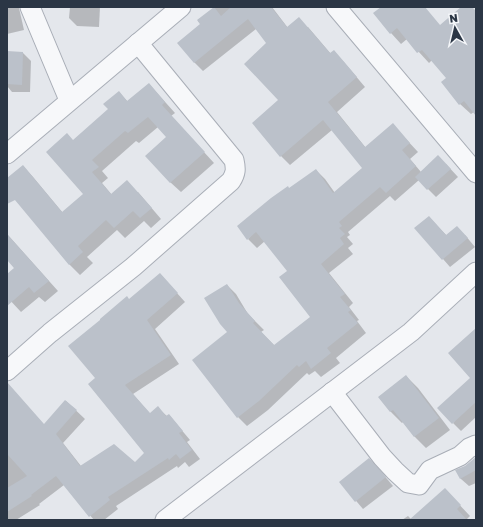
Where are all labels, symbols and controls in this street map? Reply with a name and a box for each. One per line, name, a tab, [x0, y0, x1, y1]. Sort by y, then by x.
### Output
north arrow	[435, 8, 475, 48]
text: N	[448, 11, 459, 25]

